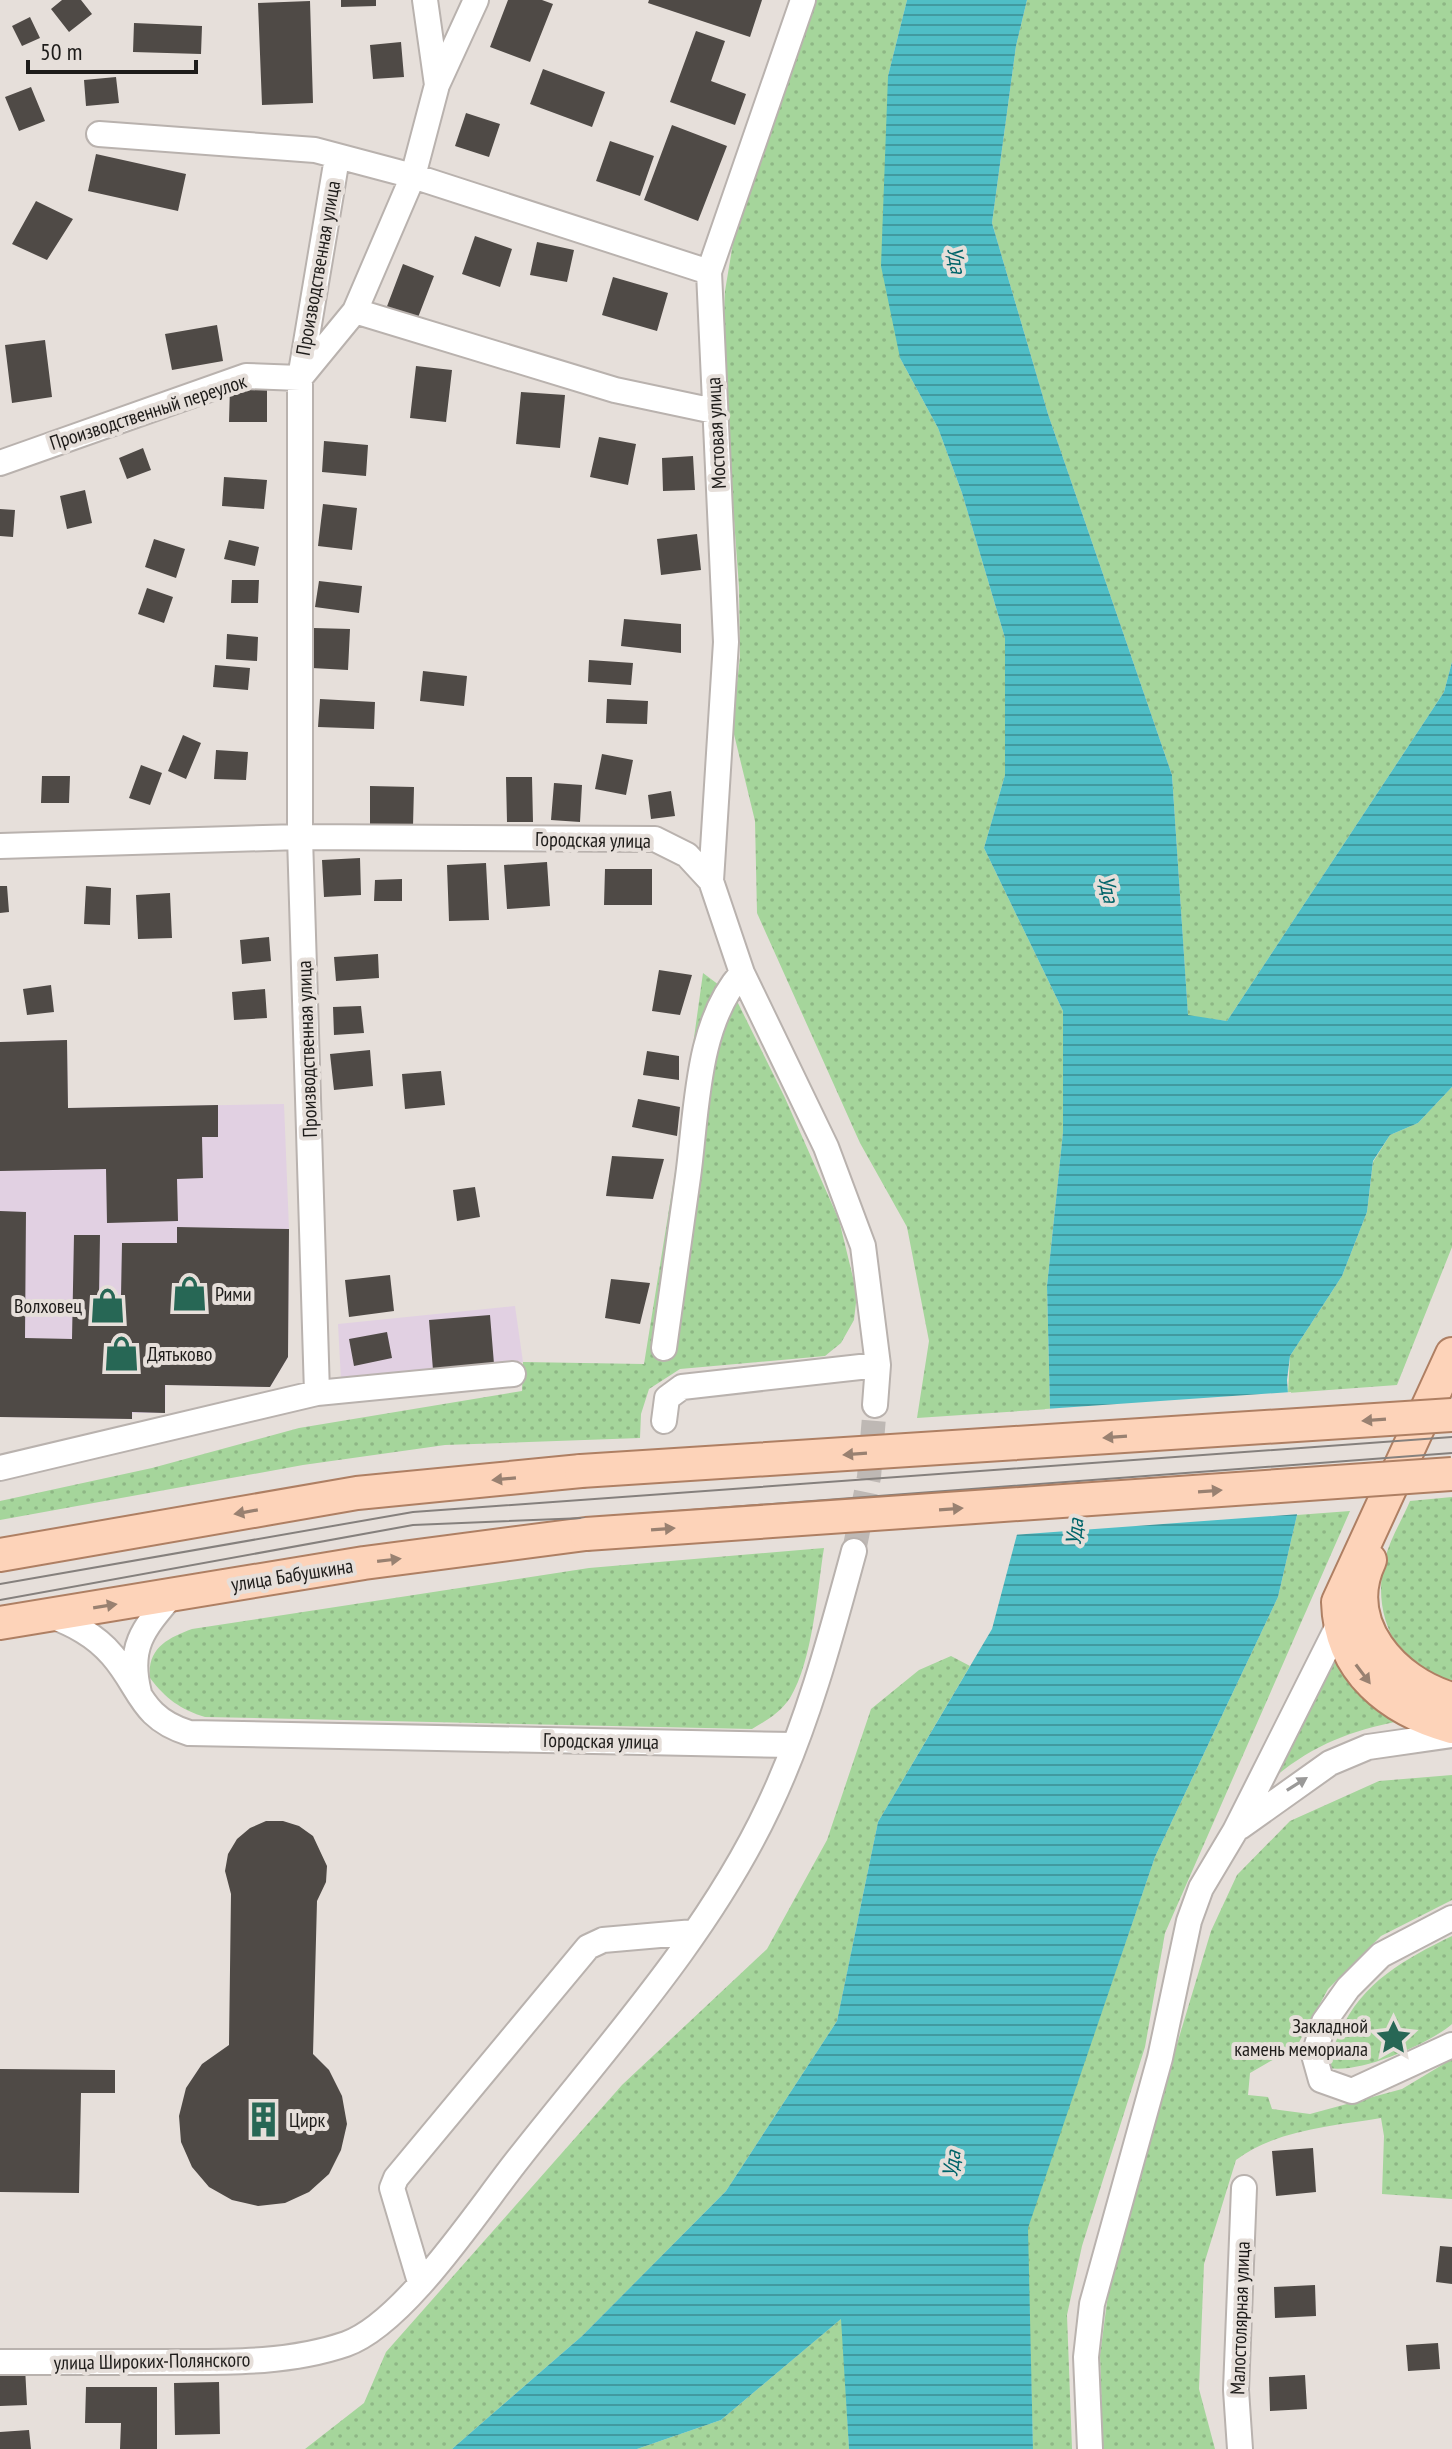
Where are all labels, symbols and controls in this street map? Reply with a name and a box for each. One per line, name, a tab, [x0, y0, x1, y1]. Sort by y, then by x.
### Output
scale bar	[28, 24, 196, 74]
text: 50 m	[40, 36, 82, 67]
street label: Производственная улица	[290, 179, 346, 357]
water label: Уда	[941, 245, 973, 277]
street label: Производственный переулок	[46, 368, 250, 456]
street label: Мостовая улица	[700, 376, 732, 490]
street label: Городская улица	[535, 826, 651, 854]
water label: Уда	[1093, 873, 1126, 906]
street label: Производственная улица	[291, 960, 323, 1138]
shop icon: Рими	[170, 1275, 208, 1313]
place label: Рими	[215, 1281, 252, 1307]
shop icon: Волховец	[89, 1287, 127, 1325]
place label: Волховец	[14, 1293, 82, 1319]
shop icon: Дятьково	[102, 1335, 140, 1373]
place label: Дятьково	[147, 1341, 212, 1367]
one-way arrow	[1361, 1414, 1386, 1427]
one-way arrow	[1102, 1431, 1127, 1444]
one-way arrow	[842, 1447, 867, 1460]
one-way arrow	[491, 1472, 516, 1485]
one-way arrow	[1198, 1484, 1223, 1497]
one-way arrow	[939, 1502, 964, 1515]
one-way arrow	[233, 1506, 258, 1519]
water label: Уда	[1059, 1516, 1089, 1547]
one-way arrow	[651, 1522, 676, 1535]
street label: улица Бабушкина	[229, 1553, 355, 1597]
one-way arrow	[377, 1553, 402, 1566]
one-way arrow	[92, 1599, 117, 1611]
one-way arrow	[1355, 1663, 1371, 1685]
street label: Городская улица	[543, 1727, 659, 1755]
one-way arrow	[1287, 1776, 1308, 1791]
place label: Закладной камень мемориала	[1234, 2013, 1368, 2062]
place icon: Закладной камень мемориала	[1375, 2019, 1413, 2057]
building icon: Цирк	[244, 2101, 282, 2139]
place label: Цирк	[289, 2107, 326, 2133]
water label: Уда	[935, 2148, 967, 2179]
street label: Малостолярная улица	[1224, 2241, 1256, 2395]
street label: улица Широких-Полянского	[53, 2346, 251, 2376]

